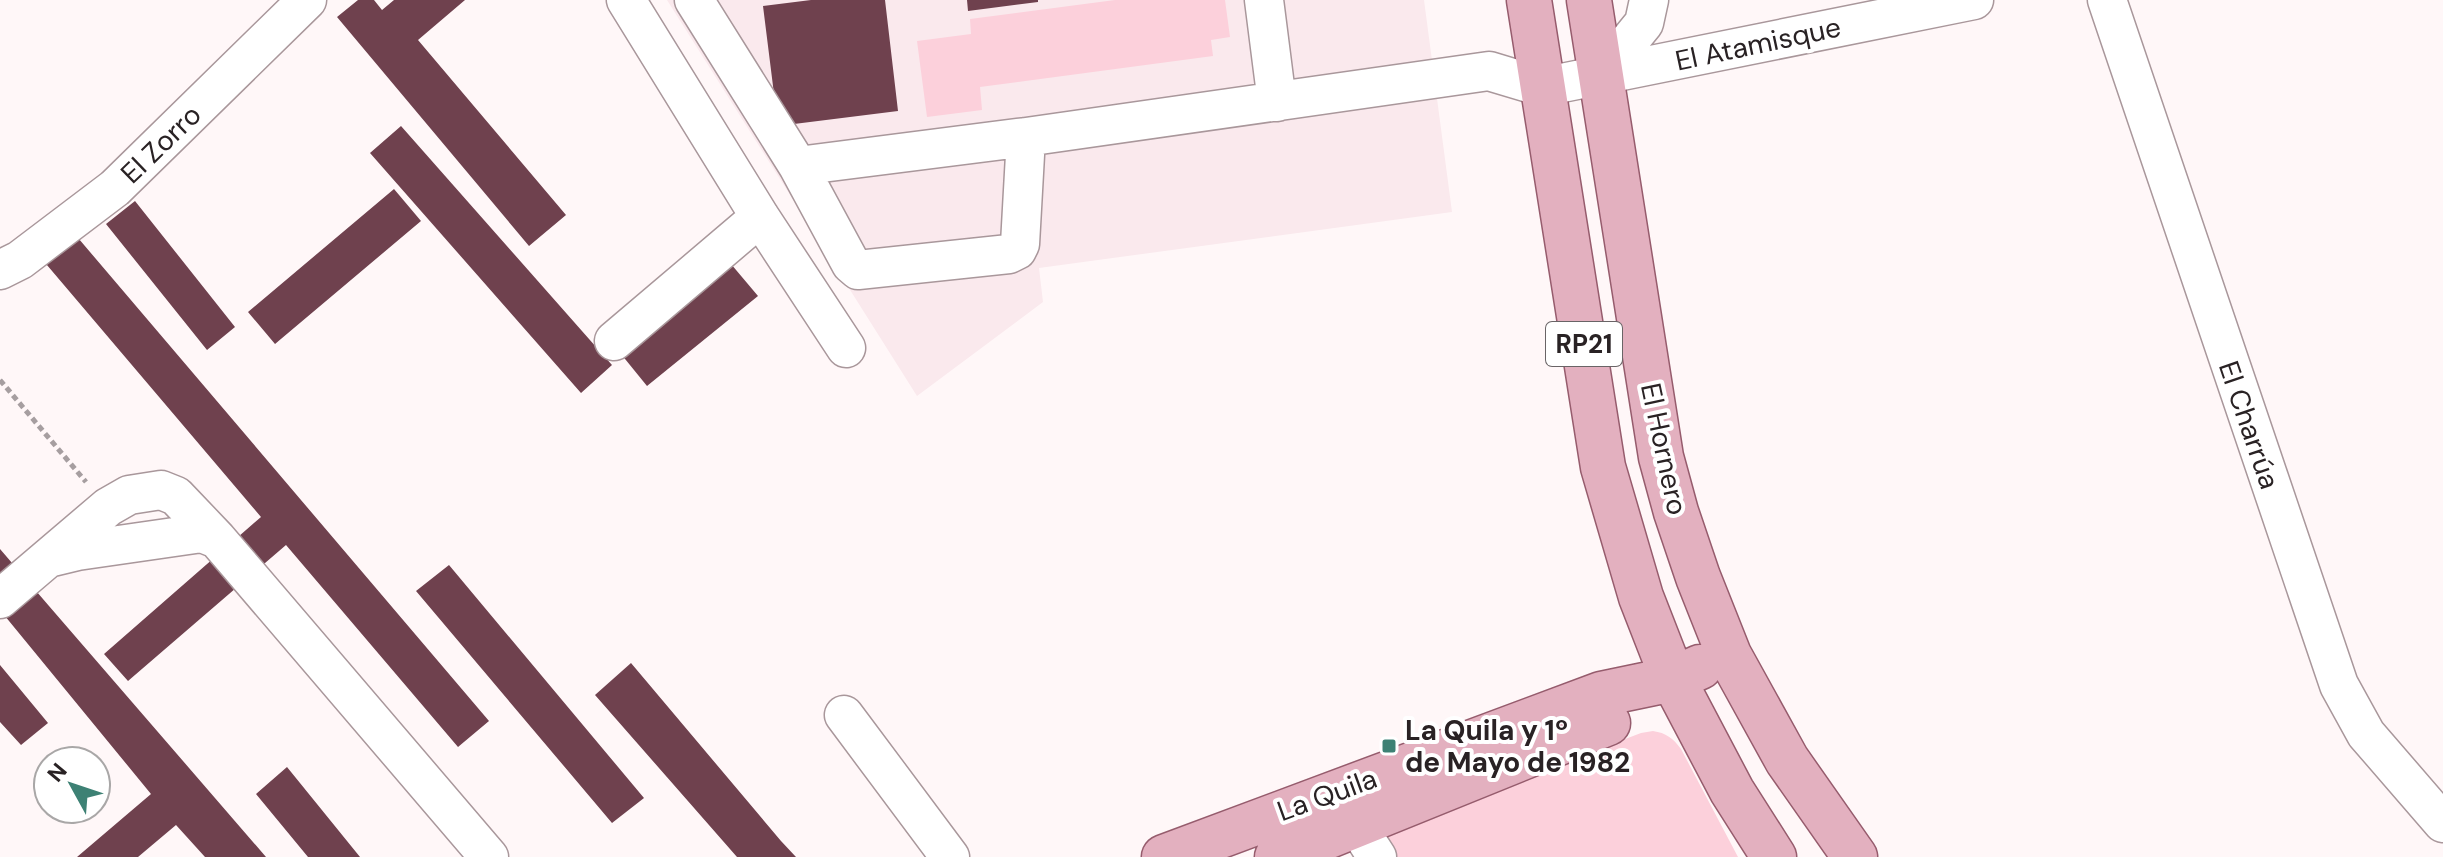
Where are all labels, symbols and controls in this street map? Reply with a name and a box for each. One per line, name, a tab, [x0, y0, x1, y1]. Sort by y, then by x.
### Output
street label: El Atamisque	[1672, 8, 1844, 80]
street label: El Zorro	[113, 97, 209, 191]
road number: RP21	[1546, 322, 1622, 366]
street label: El Charrúa	[2210, 356, 2288, 494]
street label: El Hornero	[1632, 380, 1696, 518]
place label: La Quila y 1º de Mayo de 1982	[1405, 712, 1630, 781]
marker: La Quila y 1º de Mayo de 1982	[1380, 737, 1398, 755]
north arrow	[32, 745, 112, 825]
text: N	[41, 757, 73, 788]
street label: La Quila	[1272, 760, 1382, 830]

